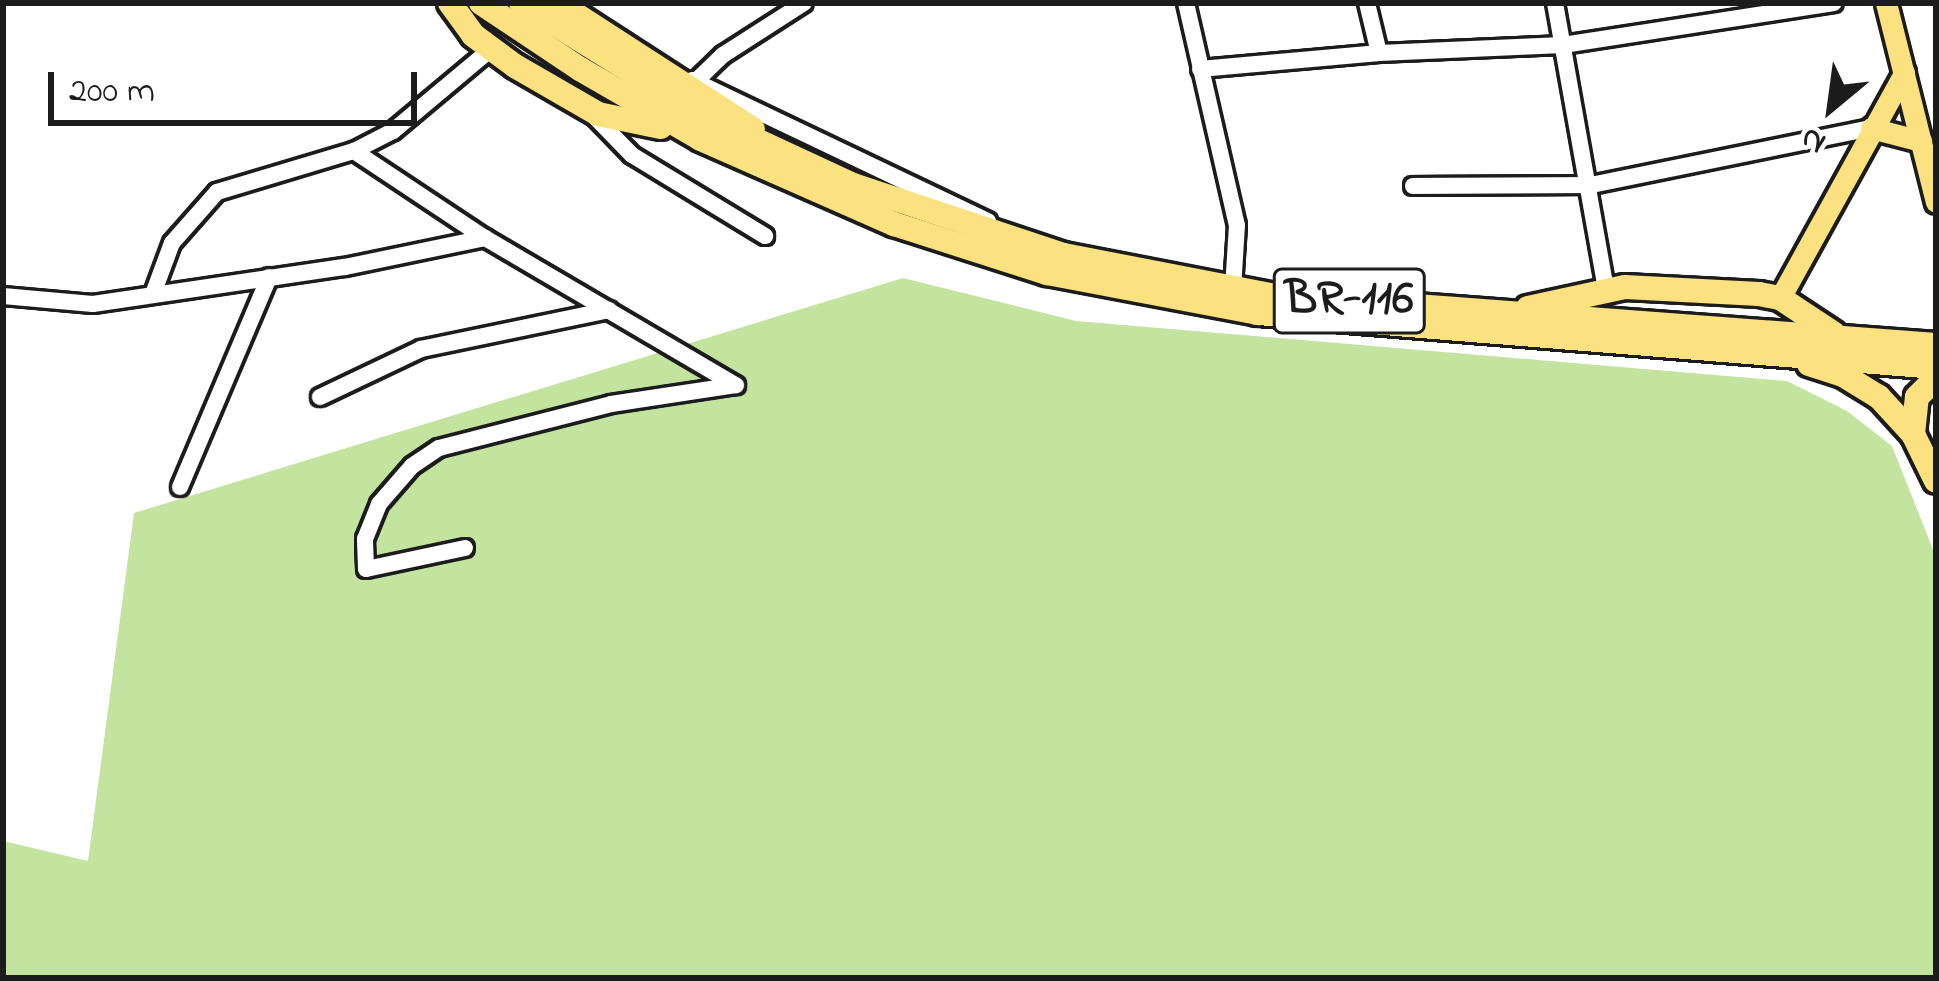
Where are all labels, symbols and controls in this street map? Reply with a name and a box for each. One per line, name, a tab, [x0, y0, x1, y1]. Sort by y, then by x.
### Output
scale bar	[54, 48, 423, 122]
north arrow	[1771, 48, 1891, 168]
text: 200 m	[69, 66, 155, 119]
text: N	[1792, 113, 1835, 166]
road number: BR-116	[1271, 259, 1427, 343]

